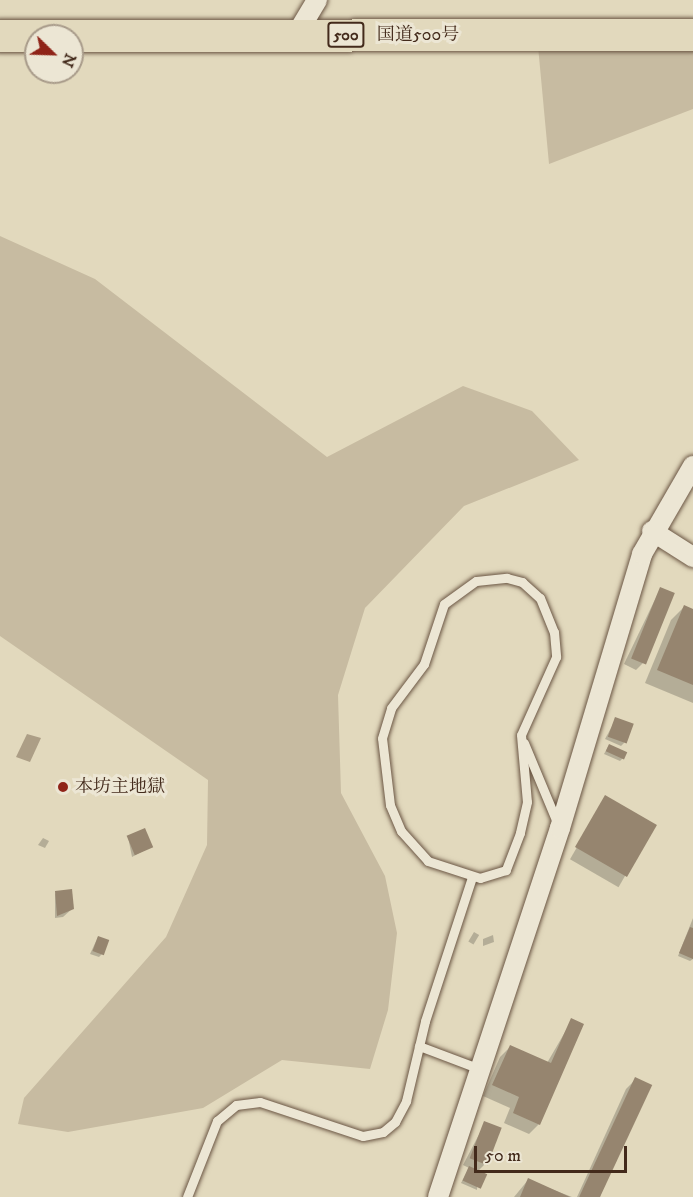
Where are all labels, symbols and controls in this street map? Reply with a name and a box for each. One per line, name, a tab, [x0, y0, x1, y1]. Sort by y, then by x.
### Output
road number: 500	[326, 22, 366, 48]
north arrow	[24, 24, 84, 84]
street label: 国道500号	[377, 24, 459, 46]
text: N	[57, 50, 81, 70]
place label: 本坊主地獄	[75, 776, 165, 798]
marker: 本坊主地獄	[56, 780, 70, 794]
scale bar	[477, 1134, 630, 1172]
text: 50 m	[485, 1145, 521, 1167]

